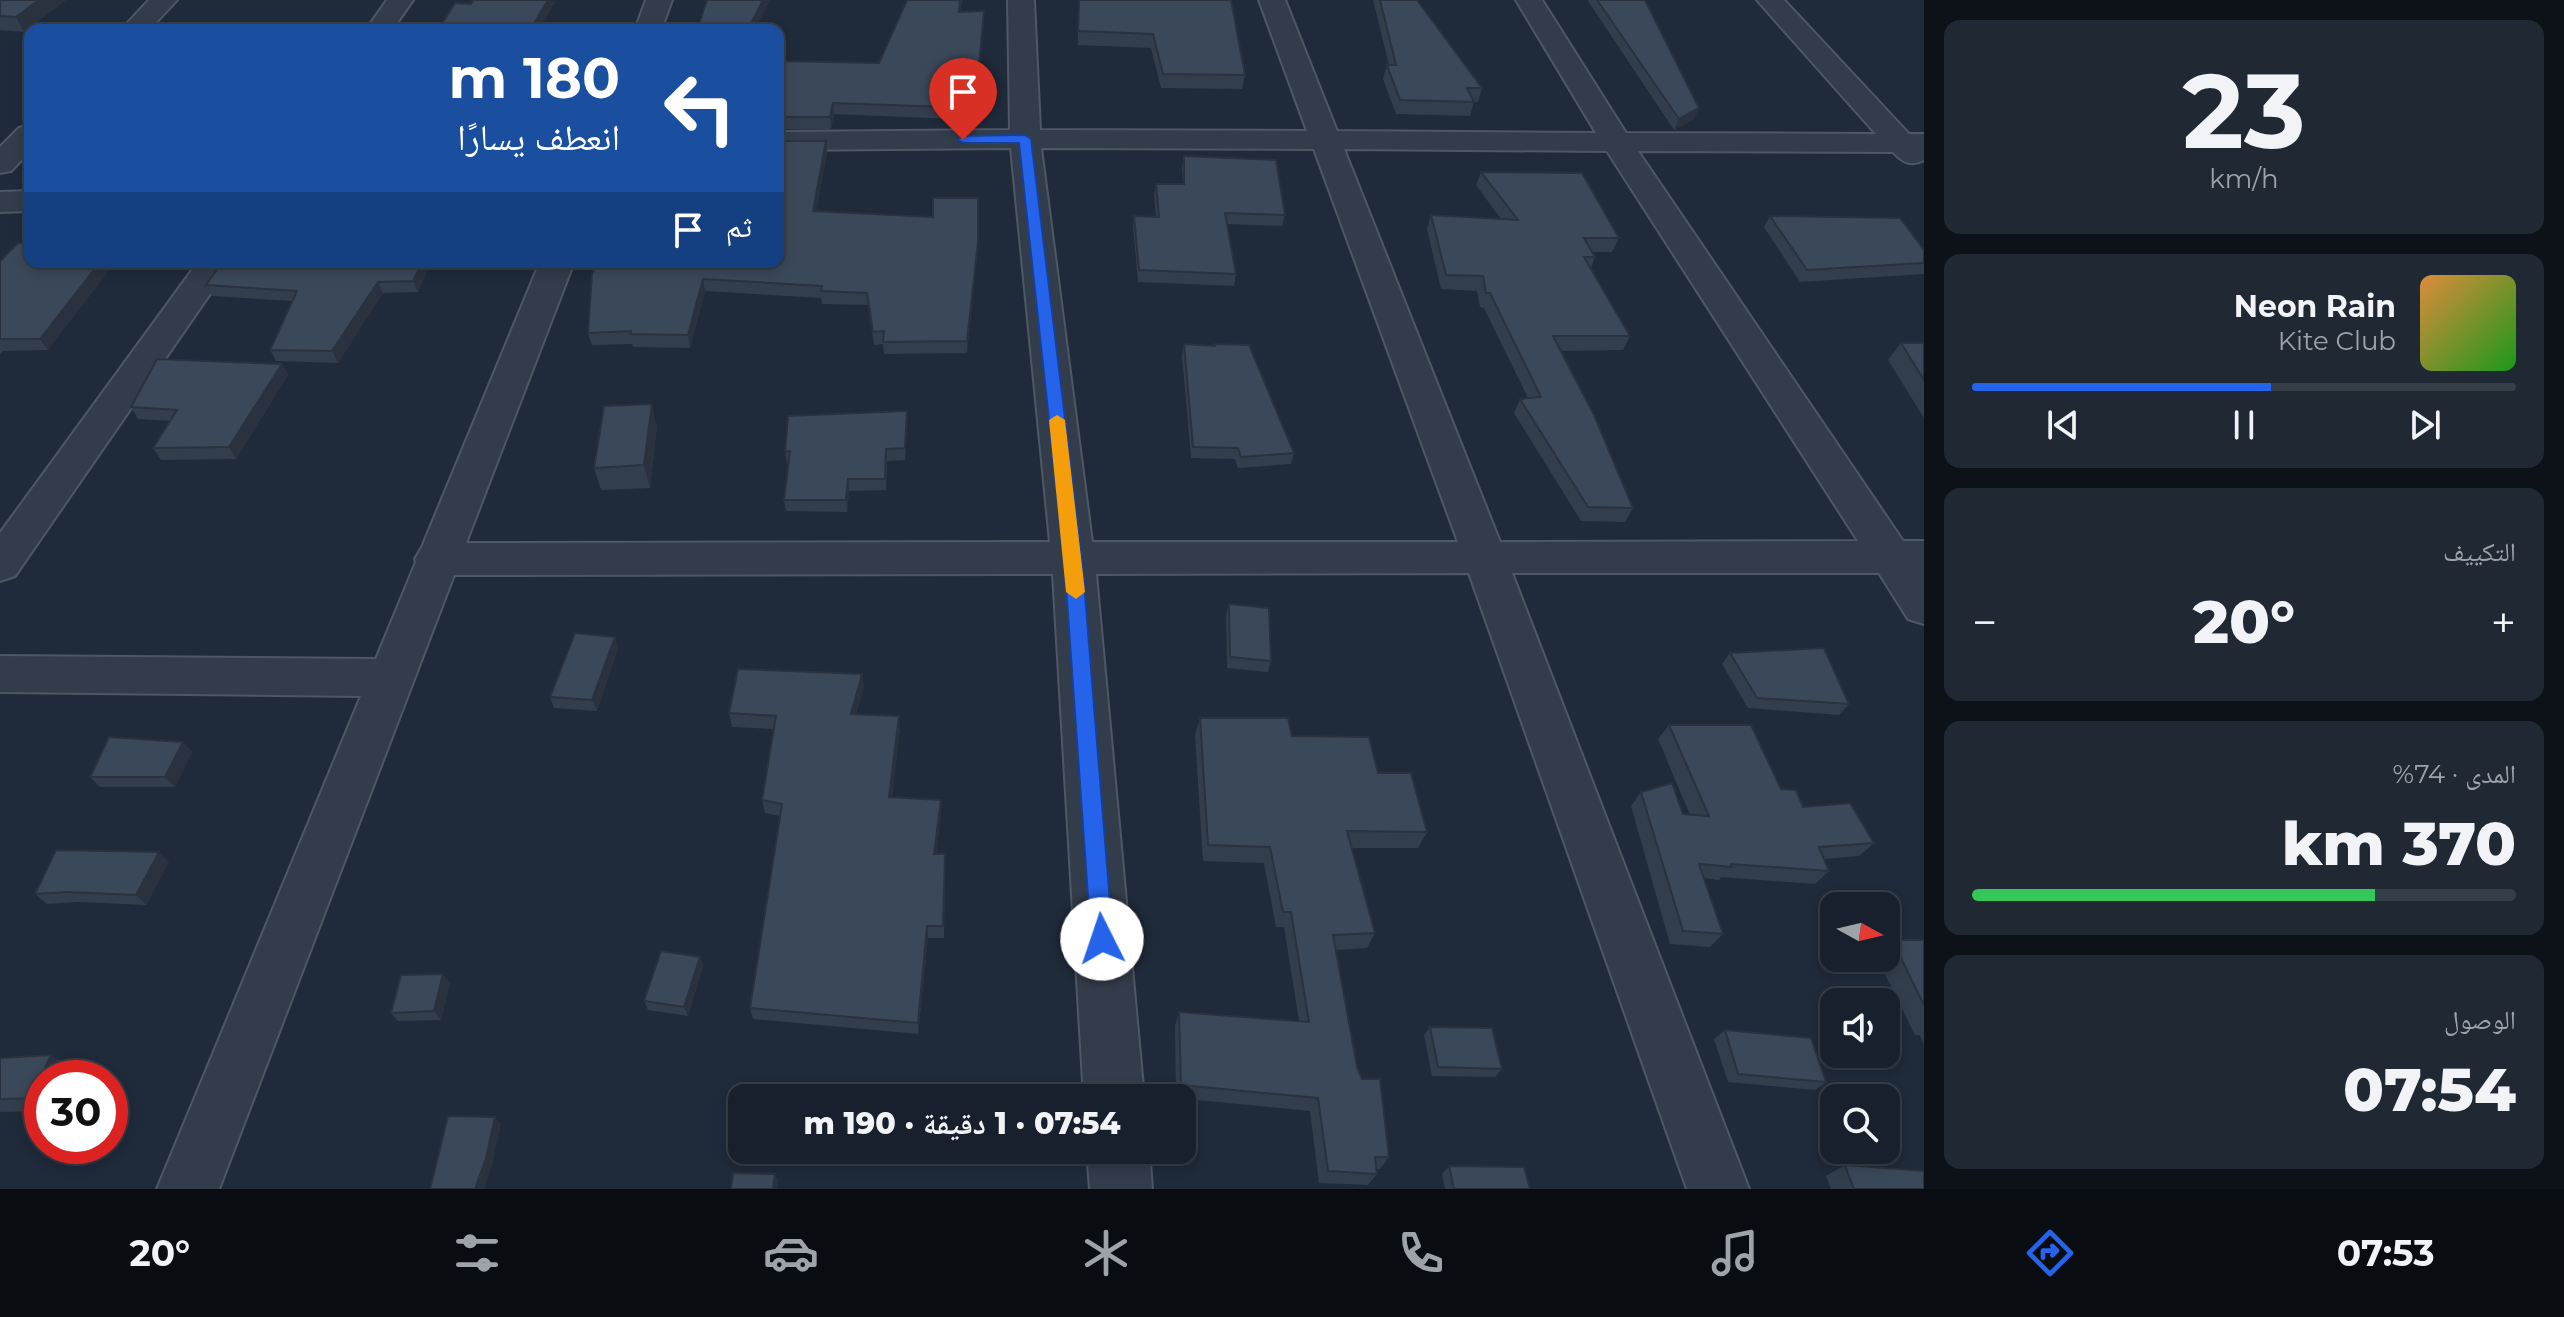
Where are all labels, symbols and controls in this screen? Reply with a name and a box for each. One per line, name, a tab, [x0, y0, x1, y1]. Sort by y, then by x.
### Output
text: 180 m	[448, 44, 620, 112]
text: 23	[2183, 47, 2305, 174]
icon: left	[648, 56, 752, 160]
pin	[929, 58, 997, 140]
icon: arrive	[941, 70, 985, 114]
text: انعطف يسارًا	[457, 115, 620, 159]
text: km/h	[2209, 163, 2279, 195]
icon: arrive	[666, 208, 710, 252]
text: ثم	[726, 208, 752, 245]
text: Neon Rain	[2234, 288, 2396, 325]
text: Kite Club	[2278, 325, 2396, 357]
icon: previous	[2041, 403, 2085, 447]
icon: pause	[2222, 403, 2266, 447]
icon: next	[2403, 403, 2447, 447]
text: التكييف	[2443, 536, 2516, 568]
text: 20°	[2193, 585, 2295, 658]
text: −	[1972, 595, 1997, 649]
text: +	[2491, 595, 2516, 649]
text: المدى · 74%	[2393, 758, 2516, 790]
text: 370 km	[2282, 807, 2516, 880]
north arrow	[1820, 892, 1900, 972]
map controls	[1820, 892, 1900, 1164]
position arrow	[1060, 897, 1144, 981]
button: sound	[1820, 988, 1900, 1068]
text: الوصول	[2444, 1004, 2516, 1036]
text: 07:54	[2343, 1053, 2516, 1126]
speed limit sign: 30	[24, 1060, 128, 1164]
button: search	[1820, 1084, 1900, 1164]
text: 07:54 · 1 دقيقة · 190 m	[803, 1105, 1121, 1142]
icon: filters	[449, 1225, 505, 1281]
icon: car	[763, 1225, 819, 1281]
icon: climate	[1078, 1225, 1134, 1281]
icon: phone	[1393, 1225, 1449, 1281]
icon: music	[1707, 1225, 1763, 1281]
icon: directions	[2022, 1225, 2078, 1281]
text: 20°	[129, 1231, 190, 1275]
text: 07:53	[2337, 1231, 2435, 1275]

